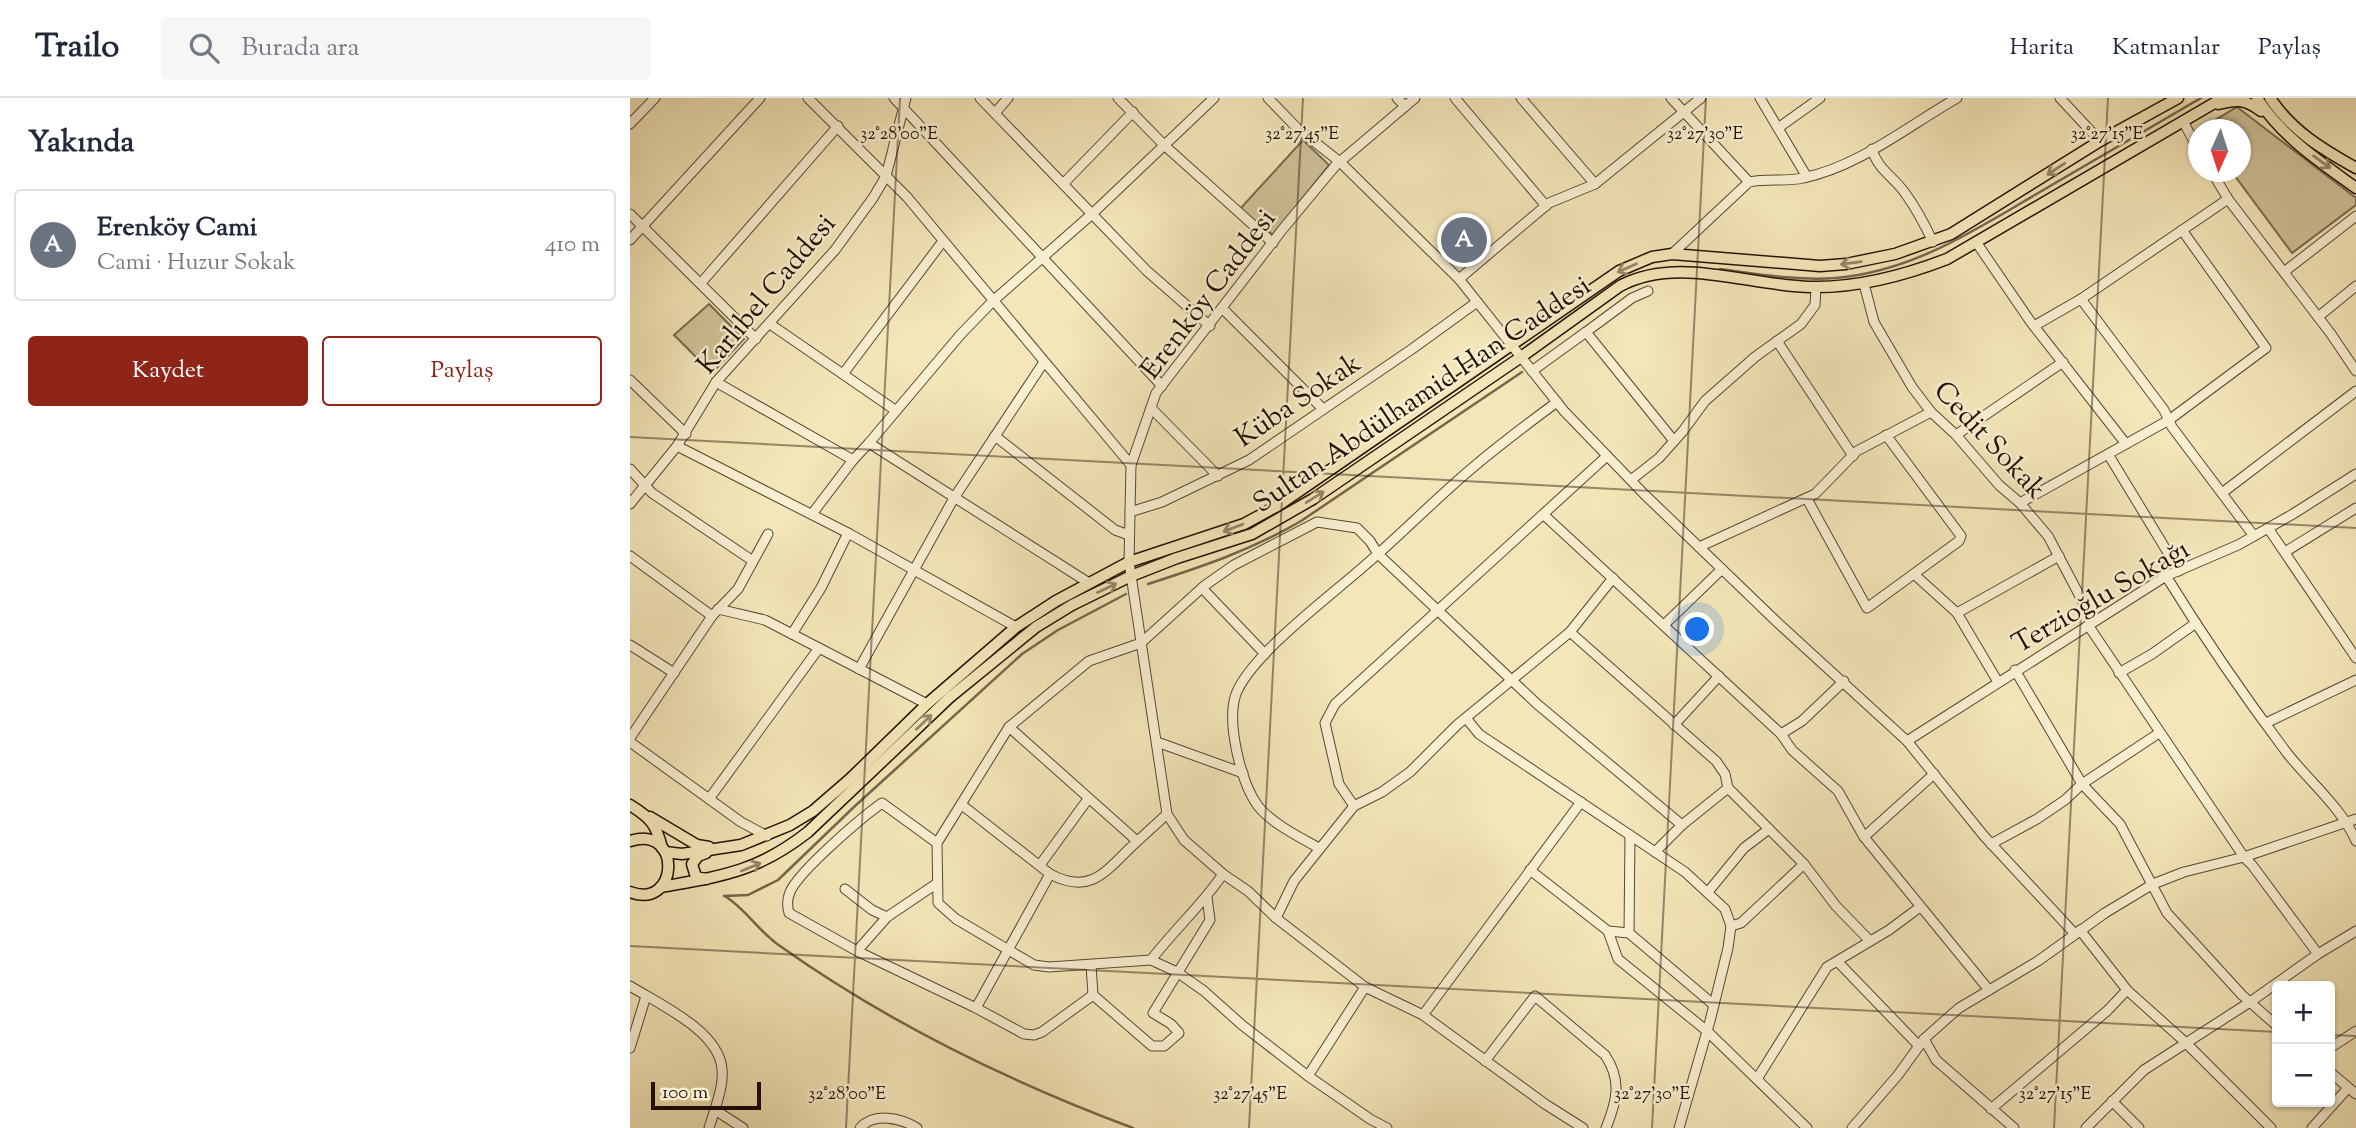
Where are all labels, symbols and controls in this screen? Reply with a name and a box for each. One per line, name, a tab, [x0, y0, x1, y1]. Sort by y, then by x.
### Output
search box	[161, 17, 651, 80]
text: Trailo	[35, 24, 119, 72]
icon: search	[185, 29, 223, 67]
text: Burada ara	[241, 30, 360, 67]
text: Harita	[2009, 31, 2074, 65]
text: Katmanlar	[2112, 31, 2220, 65]
text: Paylaş	[2258, 31, 2321, 65]
north arrow	[2188, 119, 2251, 182]
text: Yakında	[28, 122, 134, 165]
text: 32°28'00"E	[860, 122, 938, 148]
text: 32°27'45"E	[1265, 122, 1339, 148]
text: 32°27'30"E	[1667, 122, 1743, 148]
text: 32°27'15"E	[2071, 122, 2144, 148]
one-way arrow	[2312, 154, 2331, 169]
one-way arrow	[2046, 163, 2066, 177]
street label: Erenköy Caddesi	[1132, 201, 1287, 388]
street label: Karlıbel Caddesi	[688, 206, 846, 384]
text: Erenköy Cami	[97, 210, 257, 247]
pin: A	[1441, 214, 1487, 266]
text: A	[44, 229, 62, 262]
text: 410 m	[545, 229, 600, 262]
text: Cami · Huzur Sokak	[97, 247, 296, 280]
one-way arrow	[1840, 256, 1863, 269]
one-way arrow	[1617, 262, 1638, 275]
street label: Sultan Abdülhamid Han Caddesi	[1246, 267, 1600, 524]
button: Kaydet	[28, 336, 308, 406]
button: Paylaş	[322, 336, 602, 406]
street label: Küba Sokak	[1228, 344, 1370, 459]
street label: Cedit Sokak	[1923, 373, 2054, 509]
one-way arrow	[1304, 490, 1324, 504]
one-way arrow	[1223, 522, 1245, 535]
street label: Terzioğlu Sokağı	[2005, 530, 2198, 665]
one-way arrow	[1096, 581, 1117, 594]
your location	[1680, 612, 1714, 646]
one-way arrow	[916, 713, 933, 730]
one-way arrow	[740, 859, 762, 872]
map controls	[2272, 981, 2335, 1107]
button: +	[2272, 981, 2335, 1044]
button: −	[2272, 1044, 2335, 1107]
scale bar	[651, 1079, 761, 1111]
text: 100 m	[662, 1080, 708, 1107]
text: 32°28'00"E	[808, 1082, 886, 1108]
text: 32°27'45"E	[1213, 1082, 1287, 1108]
text: 32°27'30"E	[1614, 1082, 1690, 1108]
text: 32°27'15"E	[2019, 1082, 2092, 1108]

